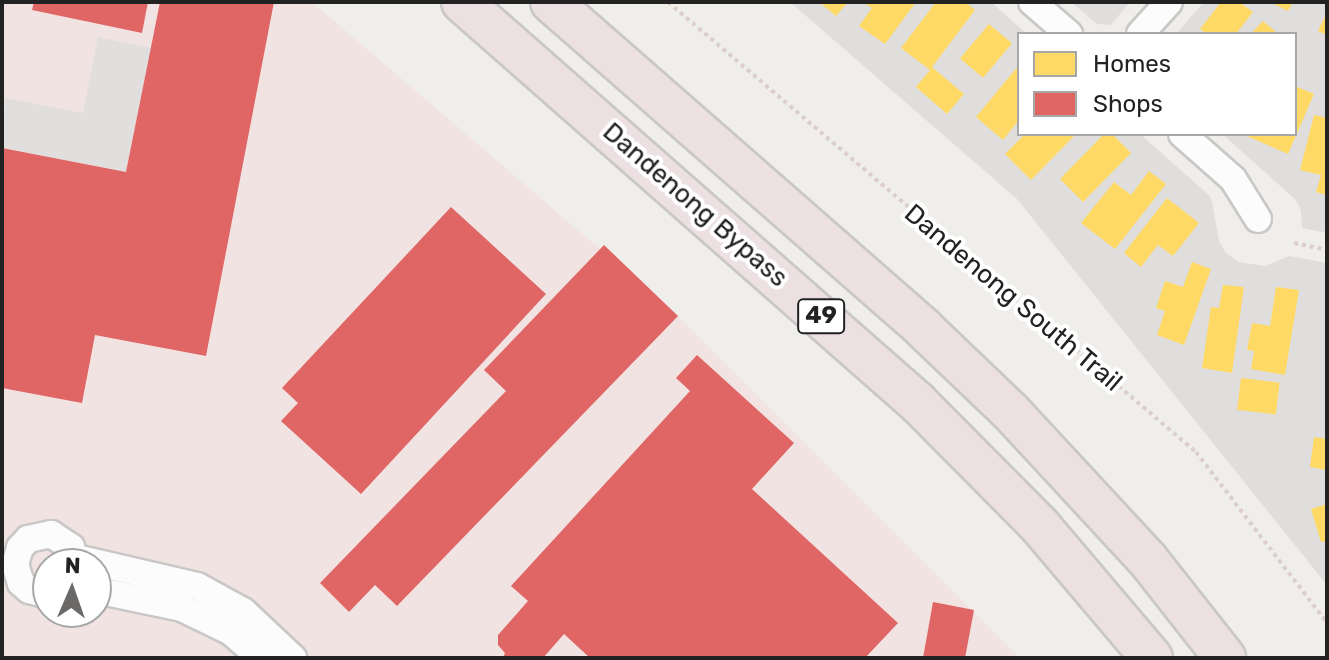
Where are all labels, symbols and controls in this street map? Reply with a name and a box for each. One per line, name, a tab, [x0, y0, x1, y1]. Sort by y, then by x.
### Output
legend	[1017, 32, 1297, 136]
text: Homes	[1093, 50, 1171, 78]
text: Shops	[1093, 90, 1163, 118]
street label: Dandenong Bypass	[596, 116, 794, 294]
street label: Dandenong South Trail	[898, 198, 1128, 398]
road number: 49	[797, 296, 845, 336]
north arrow	[32, 548, 112, 628]
text: N	[64, 552, 81, 579]

